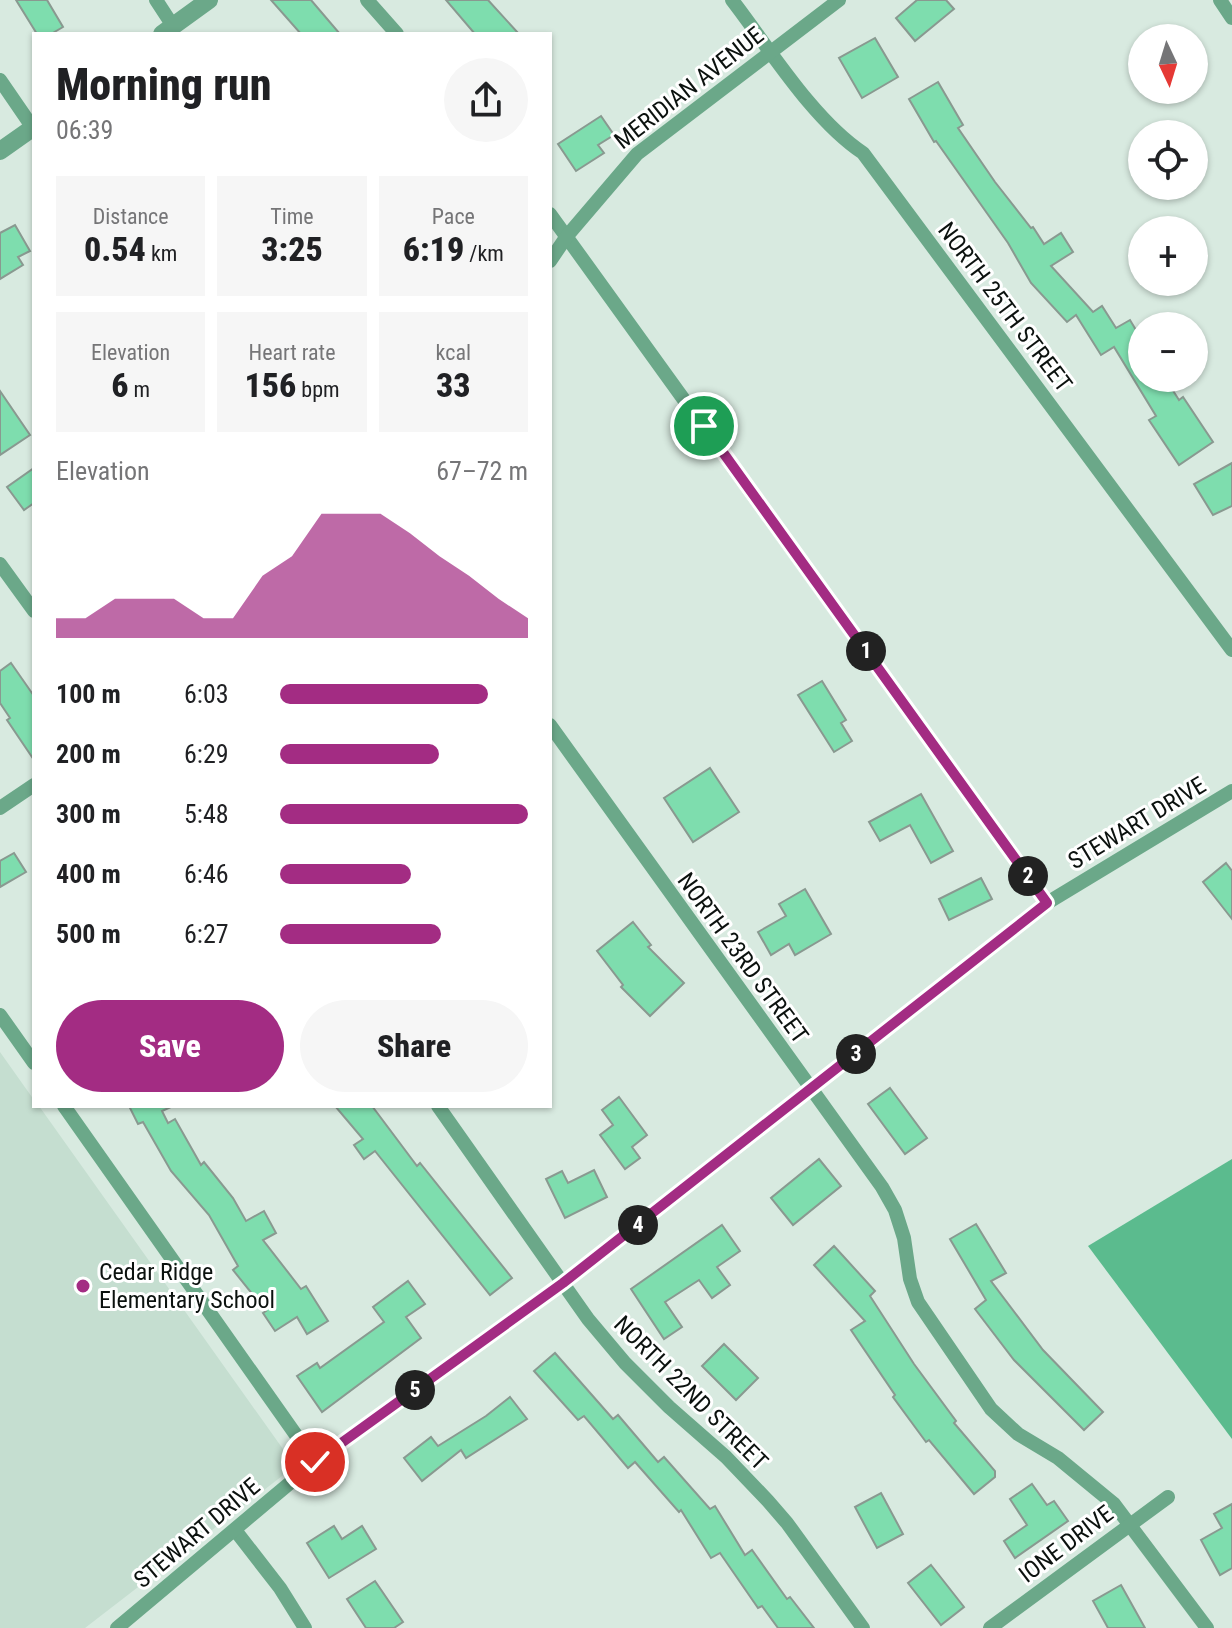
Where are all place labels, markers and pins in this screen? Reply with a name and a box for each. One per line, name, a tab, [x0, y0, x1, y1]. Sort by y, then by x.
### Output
pin	[670, 392, 738, 460]
pin: 1	[846, 631, 886, 671]
pin: 2	[1008, 856, 1048, 896]
pin: 3	[836, 1034, 876, 1074]
pin: 4	[618, 1205, 658, 1245]
place label: Cedar Ridge Elementary School	[99, 1258, 275, 1314]
marker: Cedar Ridge Elementary School	[74, 1277, 92, 1295]
pin: 5	[395, 1370, 435, 1410]
pin	[281, 1428, 349, 1496]

